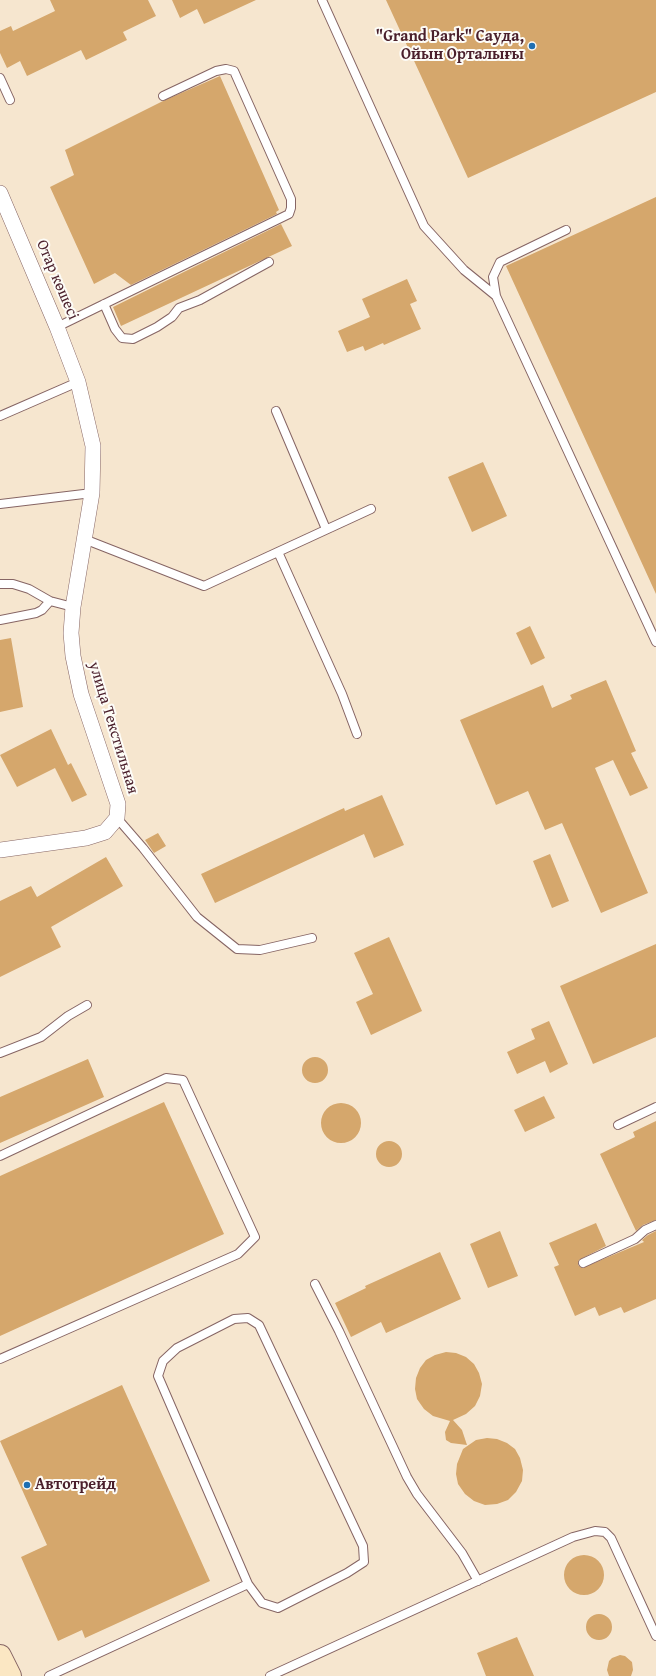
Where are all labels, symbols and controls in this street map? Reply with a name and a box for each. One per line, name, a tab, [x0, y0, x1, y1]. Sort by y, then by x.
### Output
place label: "Grand Park" Сауда, Ойын Орталығы	[376, 27, 524, 65]
marker: "Grand Park" Сауда, Ойын Орталығы	[527, 41, 537, 51]
street label: Отар көшесі	[32, 237, 82, 323]
street label: улица Текстильная	[84, 660, 142, 796]
place label: Автотрейд	[35, 1475, 116, 1495]
marker: Автотрейд	[22, 1480, 32, 1490]

